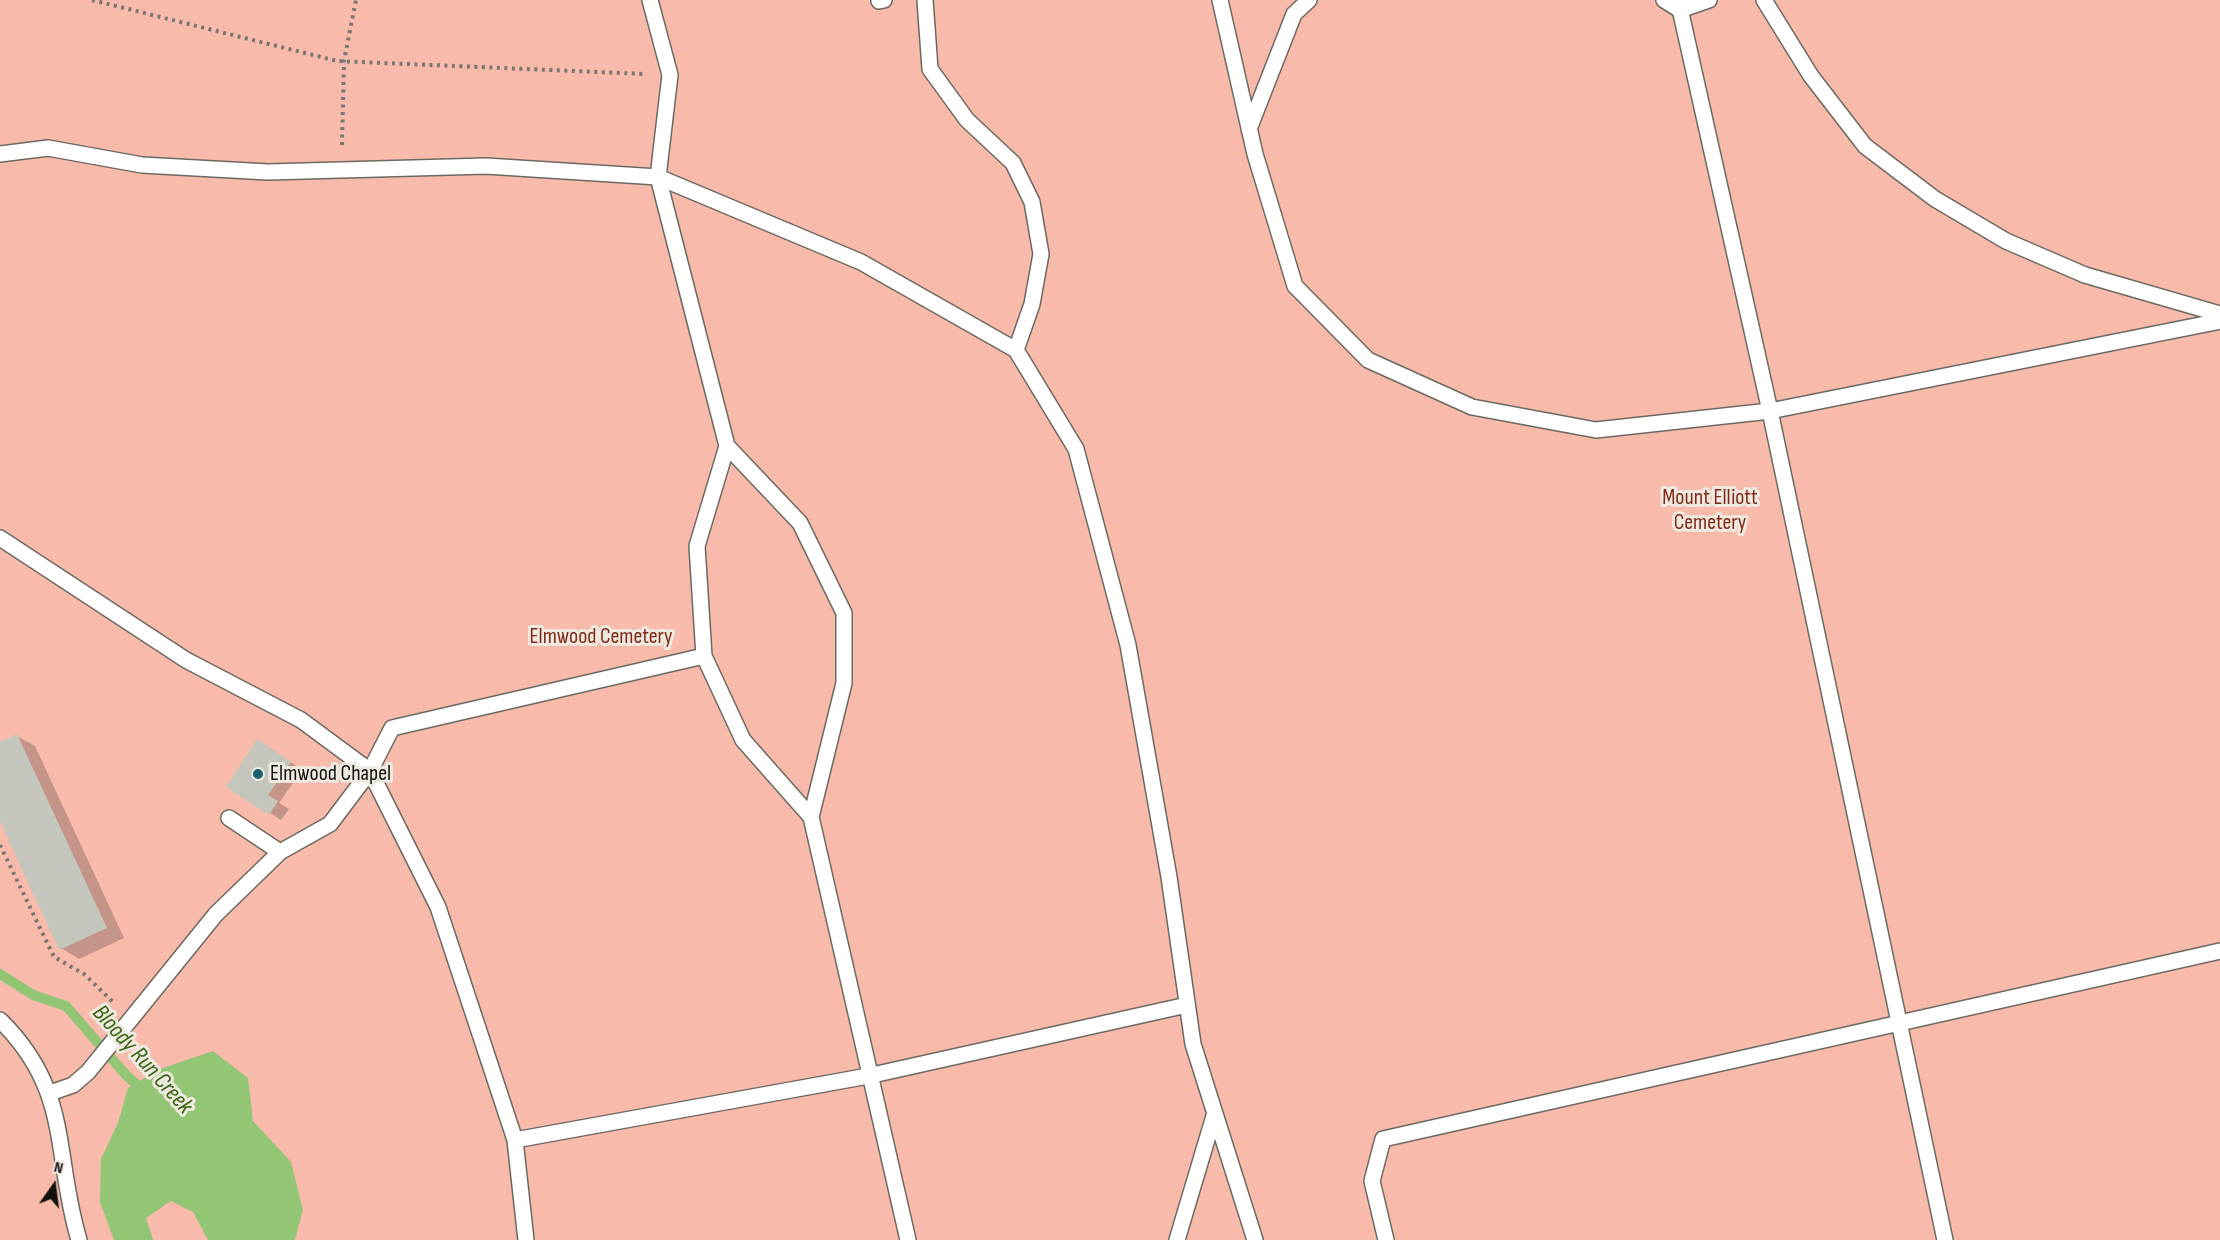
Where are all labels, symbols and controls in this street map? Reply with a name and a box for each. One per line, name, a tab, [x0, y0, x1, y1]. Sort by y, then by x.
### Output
park label: Mount Elliott Cemetery	[1662, 485, 1758, 536]
park label: Elmwood Cemetery	[529, 624, 673, 650]
place label: Elmwood Chapel	[270, 761, 391, 787]
marker: Elmwood Chapel	[251, 767, 265, 781]
water label: Bloody Run Creek	[85, 999, 199, 1121]
north arrow	[24, 1156, 84, 1216]
text: N	[52, 1158, 65, 1178]

